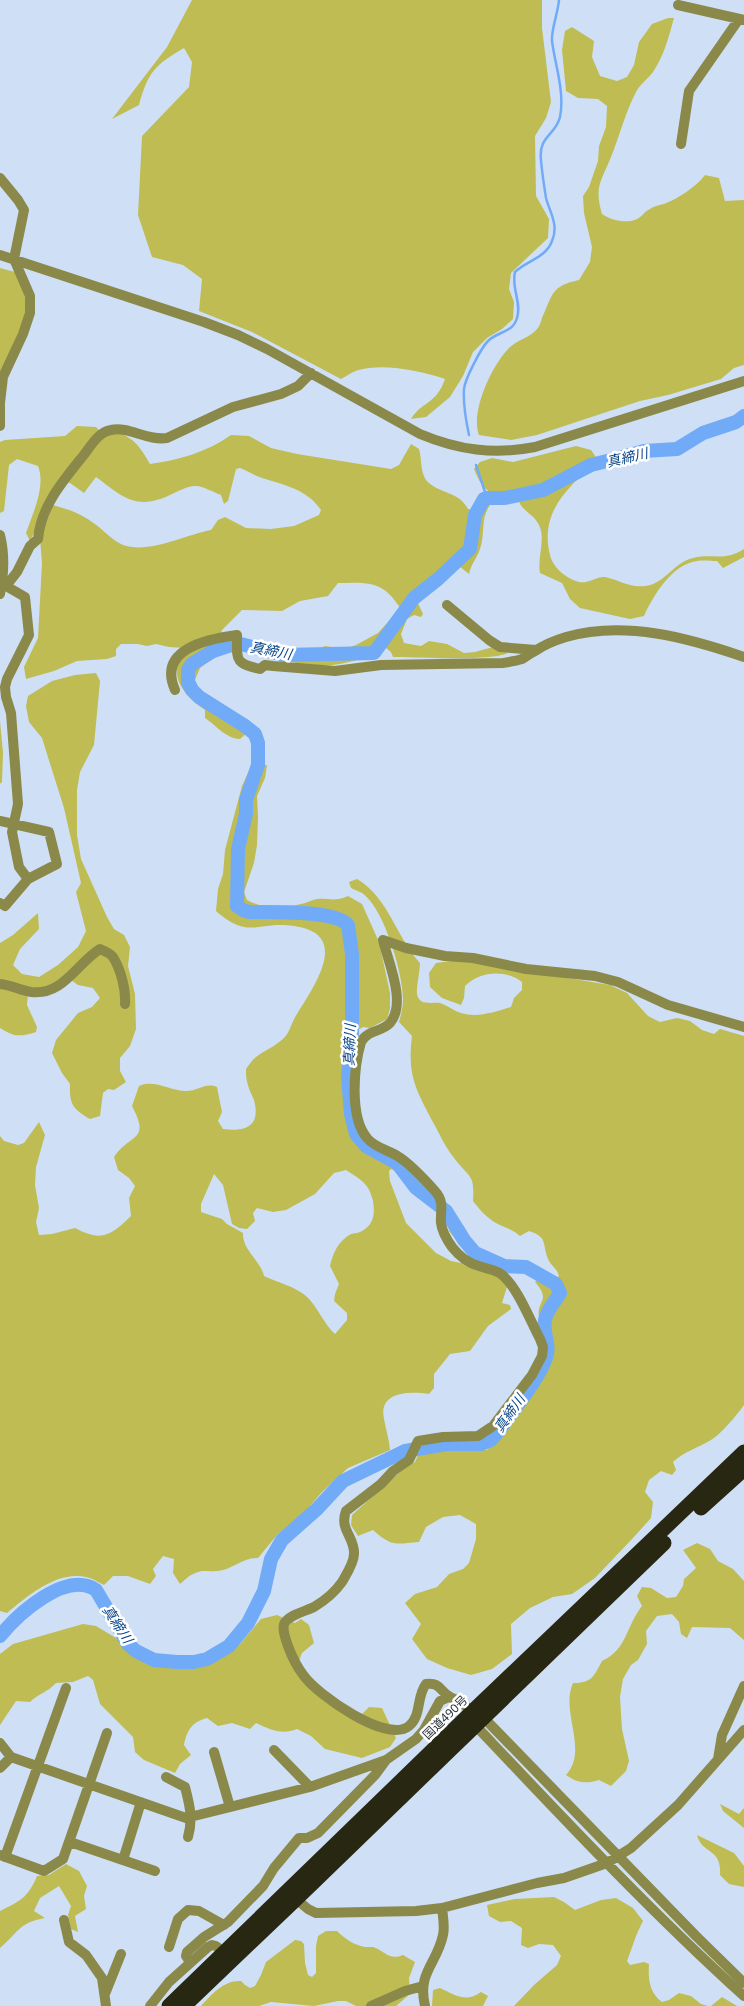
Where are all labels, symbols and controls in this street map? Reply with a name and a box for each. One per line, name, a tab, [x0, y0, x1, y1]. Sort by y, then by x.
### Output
water label: 真締川	[604, 443, 652, 471]
water label: 真締川	[249, 637, 295, 664]
water label: 真締川	[339, 1022, 359, 1066]
water label: 真締川	[489, 1389, 530, 1436]
water label: 真締川	[99, 1601, 138, 1648]
street label: 国道490号	[419, 1691, 471, 1743]

